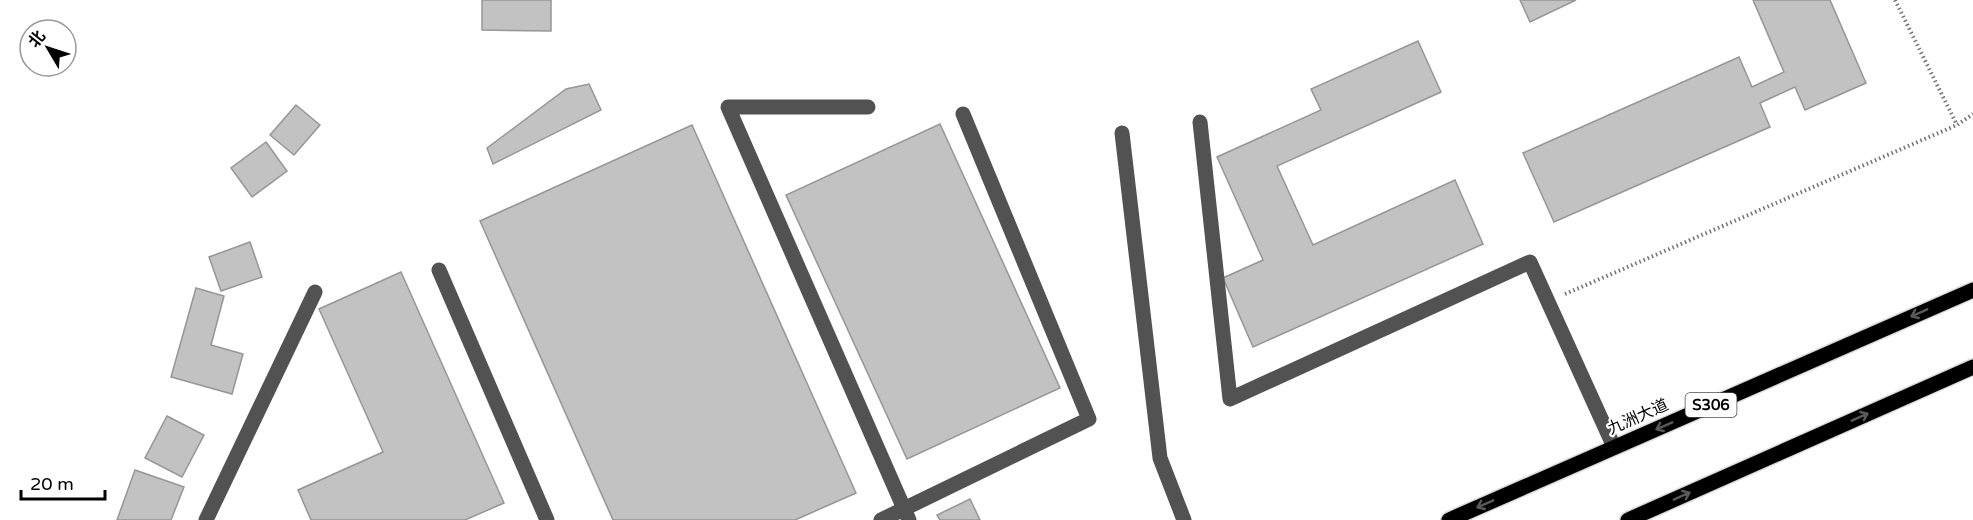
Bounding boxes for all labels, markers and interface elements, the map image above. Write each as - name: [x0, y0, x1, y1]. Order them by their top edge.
- north arrow: [18, 18, 78, 78]
- text: 北: [24, 27, 50, 52]
- one-way arrow: [1911, 308, 1929, 320]
- road number: S306: [1686, 393, 1736, 417]
- street label: 九洲大道: [1605, 395, 1671, 439]
- one-way arrow: [1851, 411, 1869, 423]
- one-way arrow: [1655, 421, 1673, 432]
- scale bar: [21, 463, 105, 501]
- text: 20 m: [30, 473, 74, 495]
- one-way arrow: [1672, 490, 1690, 502]
- one-way arrow: [1477, 499, 1495, 510]

